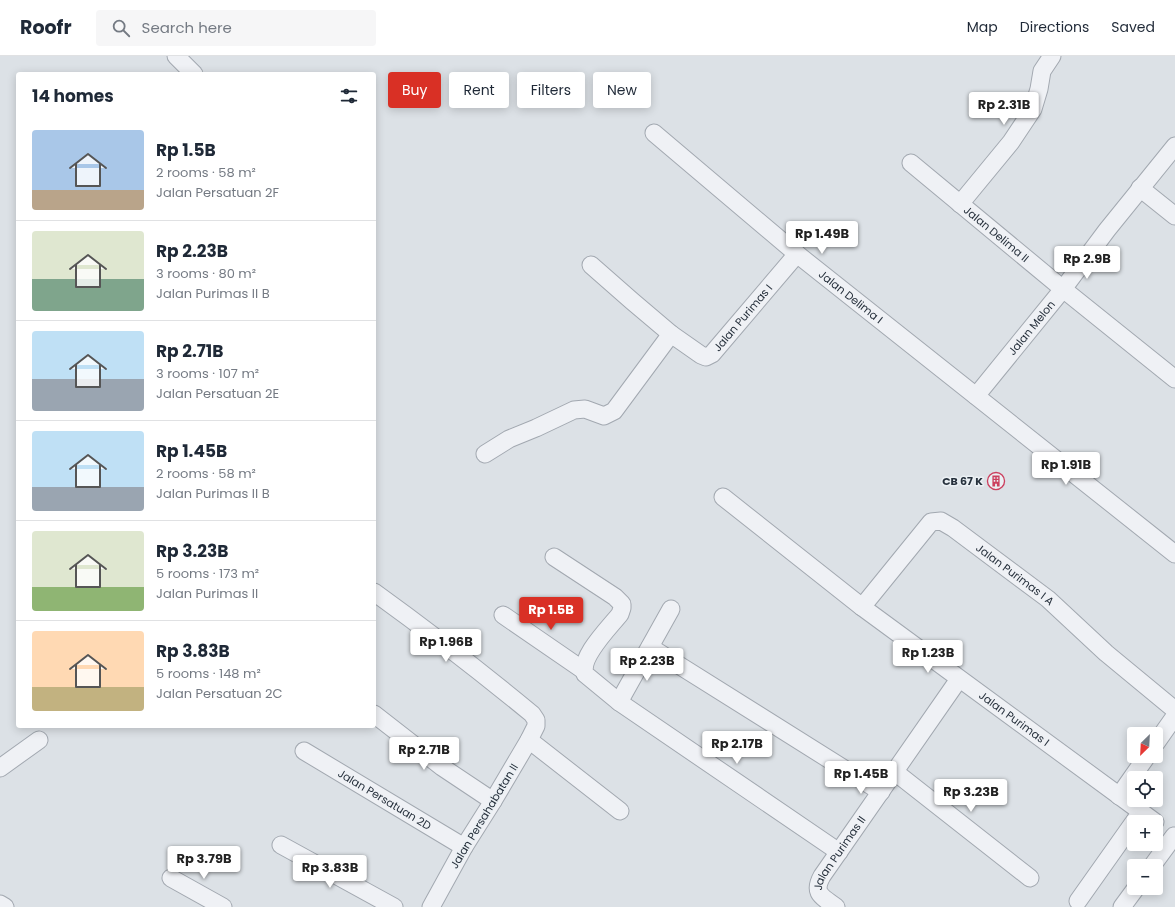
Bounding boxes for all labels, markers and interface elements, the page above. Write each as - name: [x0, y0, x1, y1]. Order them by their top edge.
- search box: [96, 10, 376, 46]
- text: Roofr: [20, 14, 72, 41]
- icon: search: [110, 17, 132, 39]
- text: Search here: [142, 17, 232, 38]
- text: Map: [967, 17, 998, 37]
- text: Directions: [1020, 17, 1089, 37]
- text: Saved: [1111, 17, 1155, 37]
- chip: Buy: [388, 72, 441, 108]
- chip: Rent: [449, 72, 509, 108]
- chip: Filters: [517, 72, 585, 108]
- chip: New: [593, 72, 651, 108]
- text: 14 homes: [32, 84, 114, 108]
- icon: filters: [338, 85, 360, 107]
- pin: Rp 2.31B: [963, 92, 1045, 126]
- text: Rp 2.31B: [978, 95, 1030, 114]
- text: Rp 1.5B: [156, 138, 216, 162]
- icon: home: [64, 146, 112, 194]
- text: 2 rooms · 58 m²: [156, 163, 256, 182]
- text: Jalan Persatuan 2F: [156, 183, 279, 202]
- street label: Jalan Delima II: [960, 202, 1033, 266]
- pin: Rp 1.49B: [781, 221, 863, 255]
- text: Rp 1.49B: [795, 224, 849, 243]
- text: Rp 2.23B: [156, 239, 228, 263]
- pin: Rp 2.9B: [1050, 246, 1124, 280]
- icon: home: [64, 247, 112, 295]
- text: Rp 2.9B: [1063, 249, 1111, 268]
- text: 3 rooms · 80 m²: [156, 264, 256, 283]
- street label: Jalan Delima I: [815, 266, 886, 327]
- street label: Jalan Purimas I: [710, 281, 776, 355]
- text: Jalan Purimas II B: [156, 284, 270, 303]
- street label: Jalan Melon: [1004, 297, 1059, 359]
- text: Rp 2.71B: [156, 339, 223, 363]
- icon: home: [64, 347, 112, 395]
- text: 3 rooms · 107 m²: [156, 364, 259, 383]
- text: Jalan Persatuan 2E: [156, 384, 279, 403]
- text: Rp 1.45B: [156, 439, 227, 463]
- icon: home: [64, 447, 112, 495]
- pin: Rp 1.91B: [1025, 452, 1107, 486]
- text: Rp 1.91B: [1041, 455, 1091, 474]
- text: 2 rooms · 58 m²: [156, 464, 256, 483]
- building icon: CB 67 K: [986, 471, 1006, 491]
- place label: CB 67 K: [942, 473, 983, 489]
- text: Jalan Purimas II B: [156, 484, 270, 503]
- text: Rp 3.23B: [156, 539, 229, 563]
- street label: Jalan Purimas I A: [973, 540, 1058, 609]
- icon: home: [64, 547, 112, 595]
- text: 5 rooms · 173 m²: [156, 564, 259, 583]
- text: Jalan Purimas II: [156, 584, 258, 603]
- pin: Rp 1.5B: [514, 597, 588, 631]
- text: Rp 1.5B: [528, 600, 574, 619]
- pin: Rp 1.96B: [405, 629, 487, 663]
- text: Rp 1.96B: [419, 632, 473, 651]
- text: Rp 3.83B: [156, 639, 230, 663]
- pin: Rp 1.23B: [887, 640, 969, 674]
- text: Rp 1.23B: [902, 643, 954, 662]
- icon: home: [64, 647, 112, 695]
- pin: Rp 2.23B: [606, 648, 688, 682]
- text: Rp 2.23B: [619, 651, 675, 670]
- text: 5 rooms · 148 m²: [156, 664, 261, 683]
- text: Jalan Persatuan 2C: [156, 684, 283, 703]
- street label: Jalan Purimas I: [976, 687, 1053, 750]
- north arrow: [1127, 727, 1163, 763]
- map controls: [1127, 727, 1163, 895]
- pin: Rp 2.17B: [696, 731, 778, 765]
- text: Rp 2.17B: [711, 734, 763, 753]
- pin: Rp 2.71B: [383, 737, 465, 771]
- text: Rp 2.71B: [398, 740, 450, 759]
- street label: Jalan Persahabatan II: [446, 760, 522, 872]
- pin: Rp 1.45B: [820, 761, 902, 795]
- text: Rp 1.45B: [834, 764, 888, 783]
- street label: Jalan Persatuan 2D: [335, 765, 435, 834]
- button: locate: [1127, 771, 1163, 807]
- pin: Rp 3.23B: [930, 779, 1012, 813]
- text: Rp 3.23B: [943, 782, 999, 801]
- street label: Jalan Purimas II: [810, 813, 869, 891]
- button: +: [1127, 815, 1163, 851]
- pin: Rp 3.79B: [163, 846, 245, 880]
- text: Rp 3.79B: [176, 849, 232, 868]
- pin: Rp 3.83B: [289, 855, 371, 889]
- text: Rp 3.83B: [302, 858, 358, 877]
- button: −: [1127, 859, 1163, 895]

